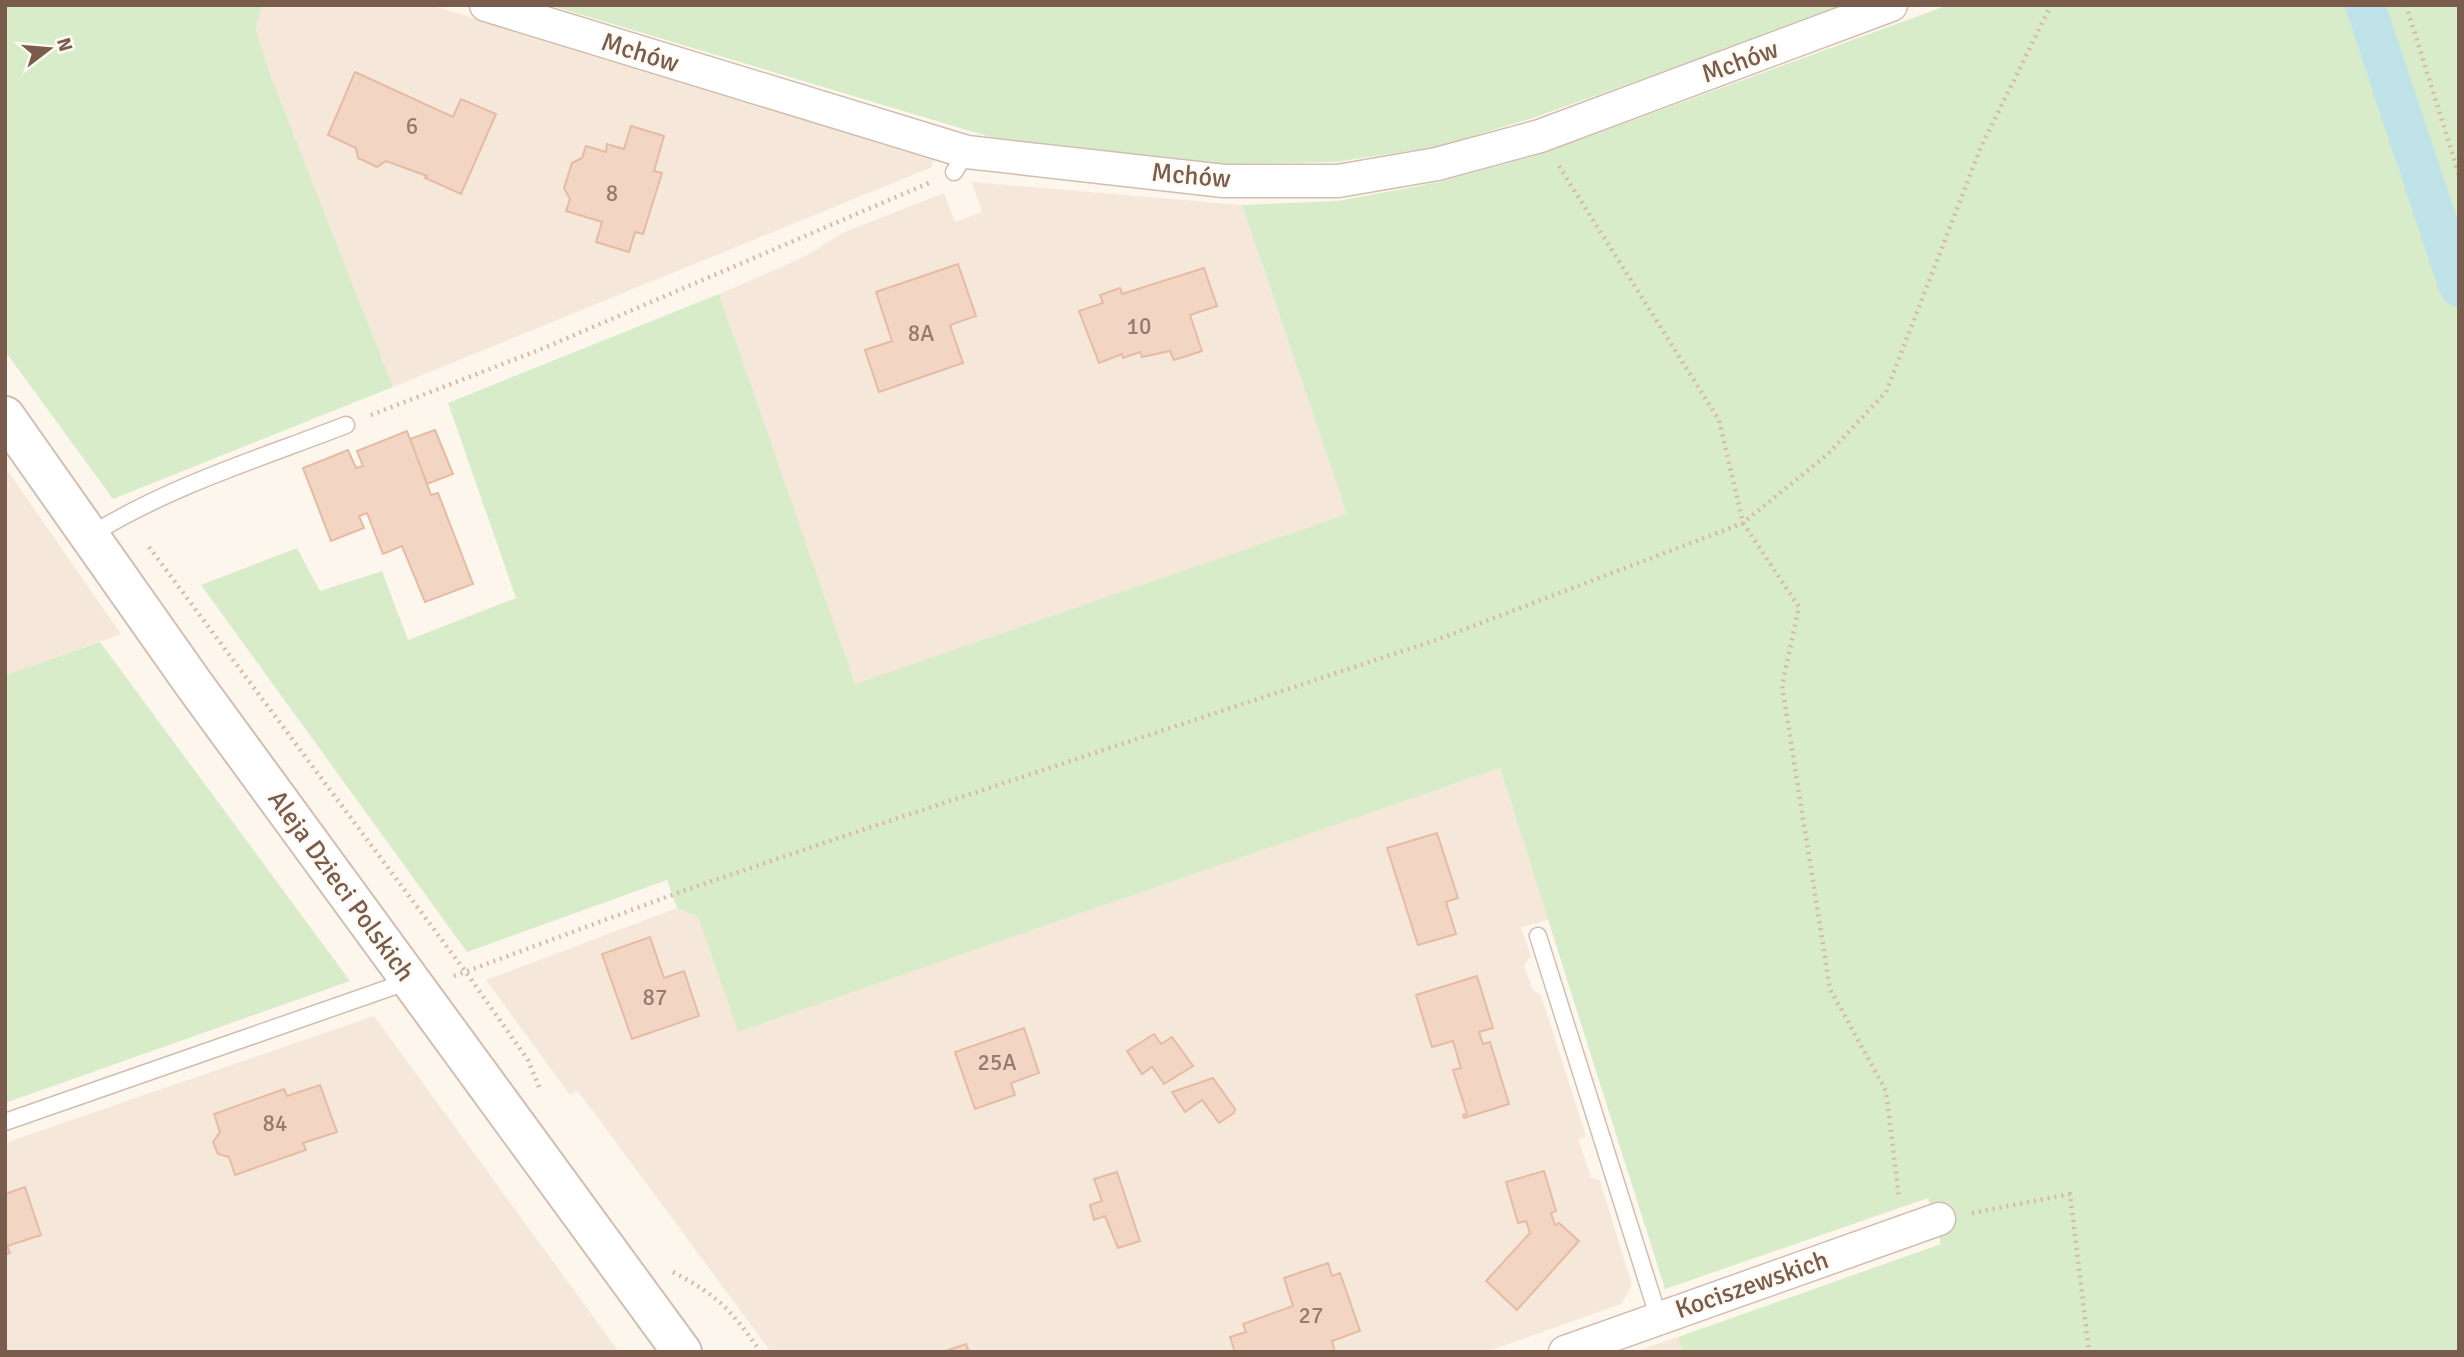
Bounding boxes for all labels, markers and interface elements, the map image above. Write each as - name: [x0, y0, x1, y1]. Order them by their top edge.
- north arrow: [14, 14, 84, 84]
- street label: Mchów: [597, 26, 683, 80]
- street label: Mchów: [1697, 33, 1783, 91]
- text: N: [51, 35, 78, 54]
- house number: 6: [406, 112, 418, 141]
- street label: Mchów: [1150, 157, 1232, 195]
- house number: 8: [606, 179, 618, 208]
- house number: 10: [1127, 312, 1151, 341]
- house number: 8A: [908, 319, 934, 348]
- street label: Aleja Dzieci Polskich: [261, 784, 421, 988]
- house number: 87: [643, 983, 667, 1012]
- house number: 25A: [978, 1048, 1016, 1077]
- house number: 84: [263, 1109, 287, 1138]
- street label: Kociszewskich: [1671, 1244, 1833, 1326]
- house number: 27: [1299, 1301, 1323, 1330]

